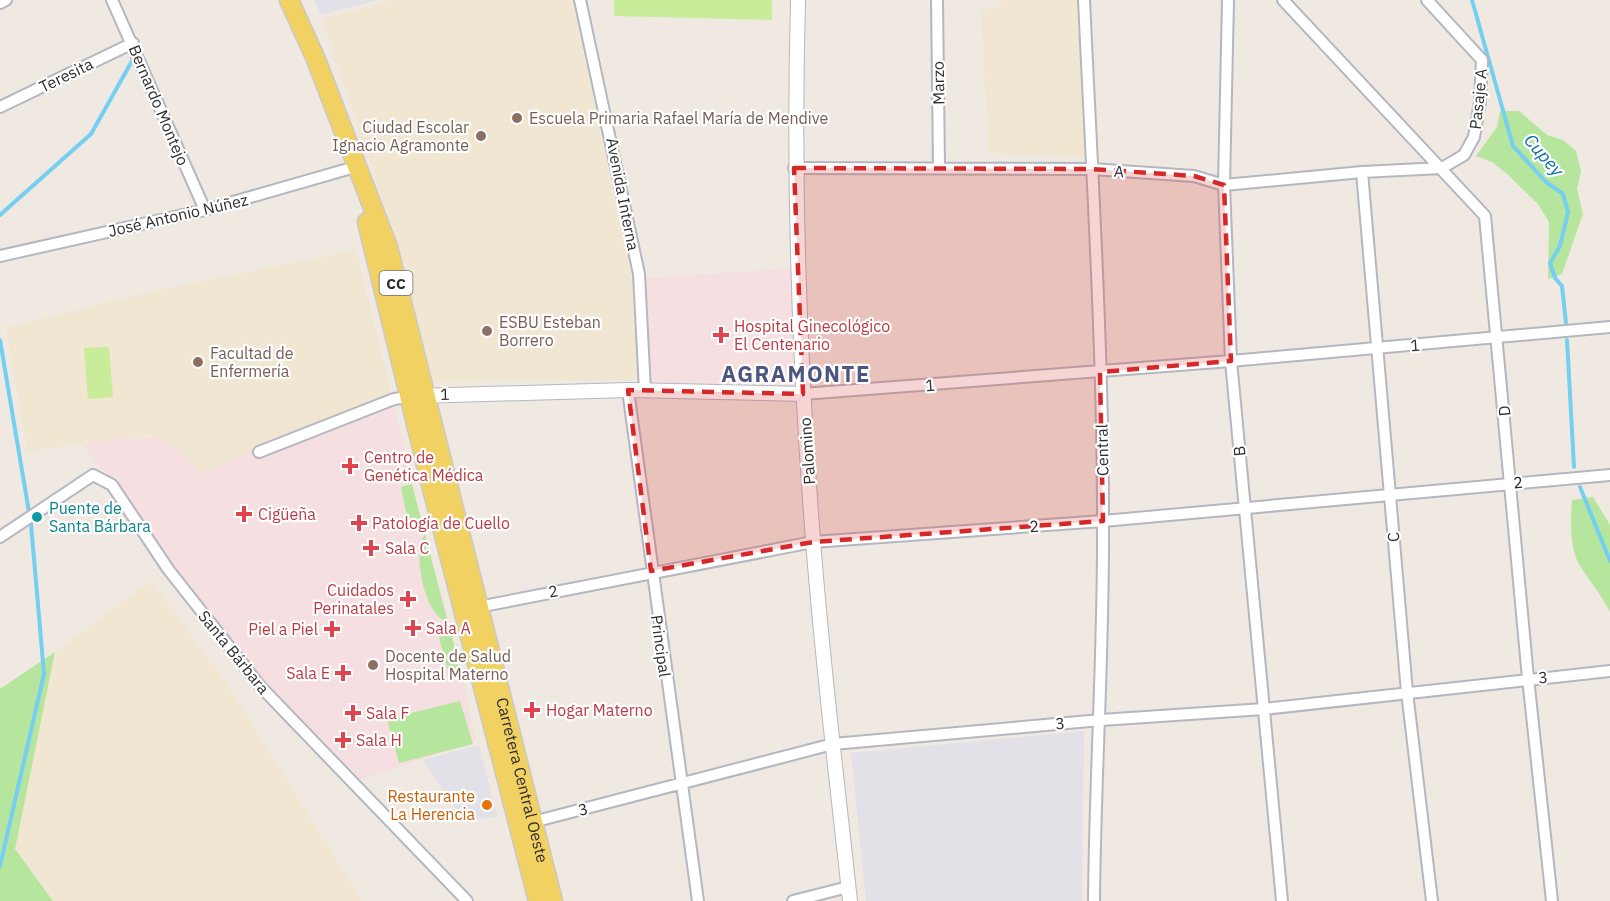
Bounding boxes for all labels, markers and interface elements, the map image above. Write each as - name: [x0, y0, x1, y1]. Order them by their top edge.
- street label: Bernardo Montejo: [125, 42, 193, 168]
- street label: Teresita: [36, 53, 97, 97]
- street label: Marzo: [928, 61, 948, 105]
- street label: Pasaje A: [1465, 68, 1491, 130]
- place label: Escuela Primaria Rafael María de Mendive: [529, 108, 829, 128]
- marker: Escuela Primaria Rafael María de Mendive: [510, 111, 524, 125]
- place label: Ciudad Escolar Ignacio Agramonte: [332, 117, 469, 155]
- marker: Ciudad Escolar Ignacio Agramonte: [474, 129, 488, 143]
- water label: Cupey: [1519, 129, 1570, 182]
- street label: Avenida Interna: [602, 136, 644, 253]
- street label: A: [1113, 161, 1125, 181]
- street label: José Antonio Núñez: [106, 189, 250, 241]
- road number: CC: [380, 271, 412, 295]
- place label: ESBU Esteban Borrero: [499, 312, 601, 350]
- place label: Hospital Ginecológico El Centenario: [734, 316, 890, 354]
- marker: ESBU Esteban Borrero: [480, 324, 494, 338]
- marker: Hospital Ginecológico El Centenario: [712, 326, 730, 344]
- street label: 1: [1410, 335, 1420, 355]
- place label: Facultad de Enfermería: [210, 343, 294, 381]
- marker: Facultad de Enfermería: [191, 355, 205, 369]
- district label: AGRAMONTE: [721, 359, 871, 388]
- street label: 1: [925, 375, 935, 395]
- street label: 1: [440, 384, 450, 404]
- street label: D: [1494, 405, 1514, 417]
- street label: Palomino: [795, 417, 819, 485]
- street label: Central: [1092, 424, 1112, 476]
- street label: B: [1229, 445, 1249, 457]
- place label: Centro de Genética Médica: [364, 447, 484, 485]
- marker: Centro de Genética Médica: [341, 457, 359, 475]
- street label: 2: [1512, 472, 1524, 492]
- place label: Puente de Santa Bárbara: [49, 498, 151, 536]
- place label: Cigüeña: [258, 504, 316, 524]
- marker: Cigüeña: [235, 505, 253, 523]
- marker: Puente de Santa Bárbara: [30, 510, 44, 524]
- place label: Patología de Cuello: [372, 513, 510, 533]
- marker: Patología de Cuello: [350, 514, 368, 532]
- street label: 2: [1029, 516, 1039, 536]
- street label: C: [1383, 531, 1403, 543]
- place label: Sala C: [385, 538, 430, 558]
- marker: Sala C: [362, 539, 380, 557]
- place label: Cuidados Perinatales: [313, 580, 394, 618]
- street label: 2: [546, 580, 560, 602]
- marker: Cuidados Perinatales: [399, 590, 417, 608]
- street label: Santa Bárbara: [194, 606, 274, 698]
- street label: Principal: [647, 614, 675, 678]
- place label: Sala A: [426, 618, 471, 638]
- place label: Piel a Piel: [248, 619, 318, 639]
- marker: Sala A: [404, 619, 422, 637]
- marker: Piel a Piel: [323, 620, 341, 638]
- place label: Docente de Salud Hospital Materno: [385, 646, 511, 684]
- marker: Docente de Salud Hospital Materno: [366, 658, 380, 672]
- place label: Sala E: [286, 663, 330, 683]
- marker: Sala E: [334, 664, 352, 682]
- street label: 3: [1537, 667, 1549, 687]
- street label: Carretera Central Oeste: [492, 695, 553, 865]
- place label: Hogar Materno: [546, 700, 653, 720]
- marker: Hogar Materno: [523, 701, 541, 719]
- place label: Sala F: [366, 703, 410, 723]
- marker: Sala F: [344, 704, 362, 722]
- street label: 3: [1054, 713, 1066, 733]
- place label: Sala H: [356, 730, 402, 750]
- marker: Sala H: [334, 731, 352, 749]
- place label: Restaurante La Herencia: [388, 786, 475, 824]
- marker: Restaurante La Herencia: [480, 798, 494, 812]
- street label: 3: [576, 798, 590, 820]

